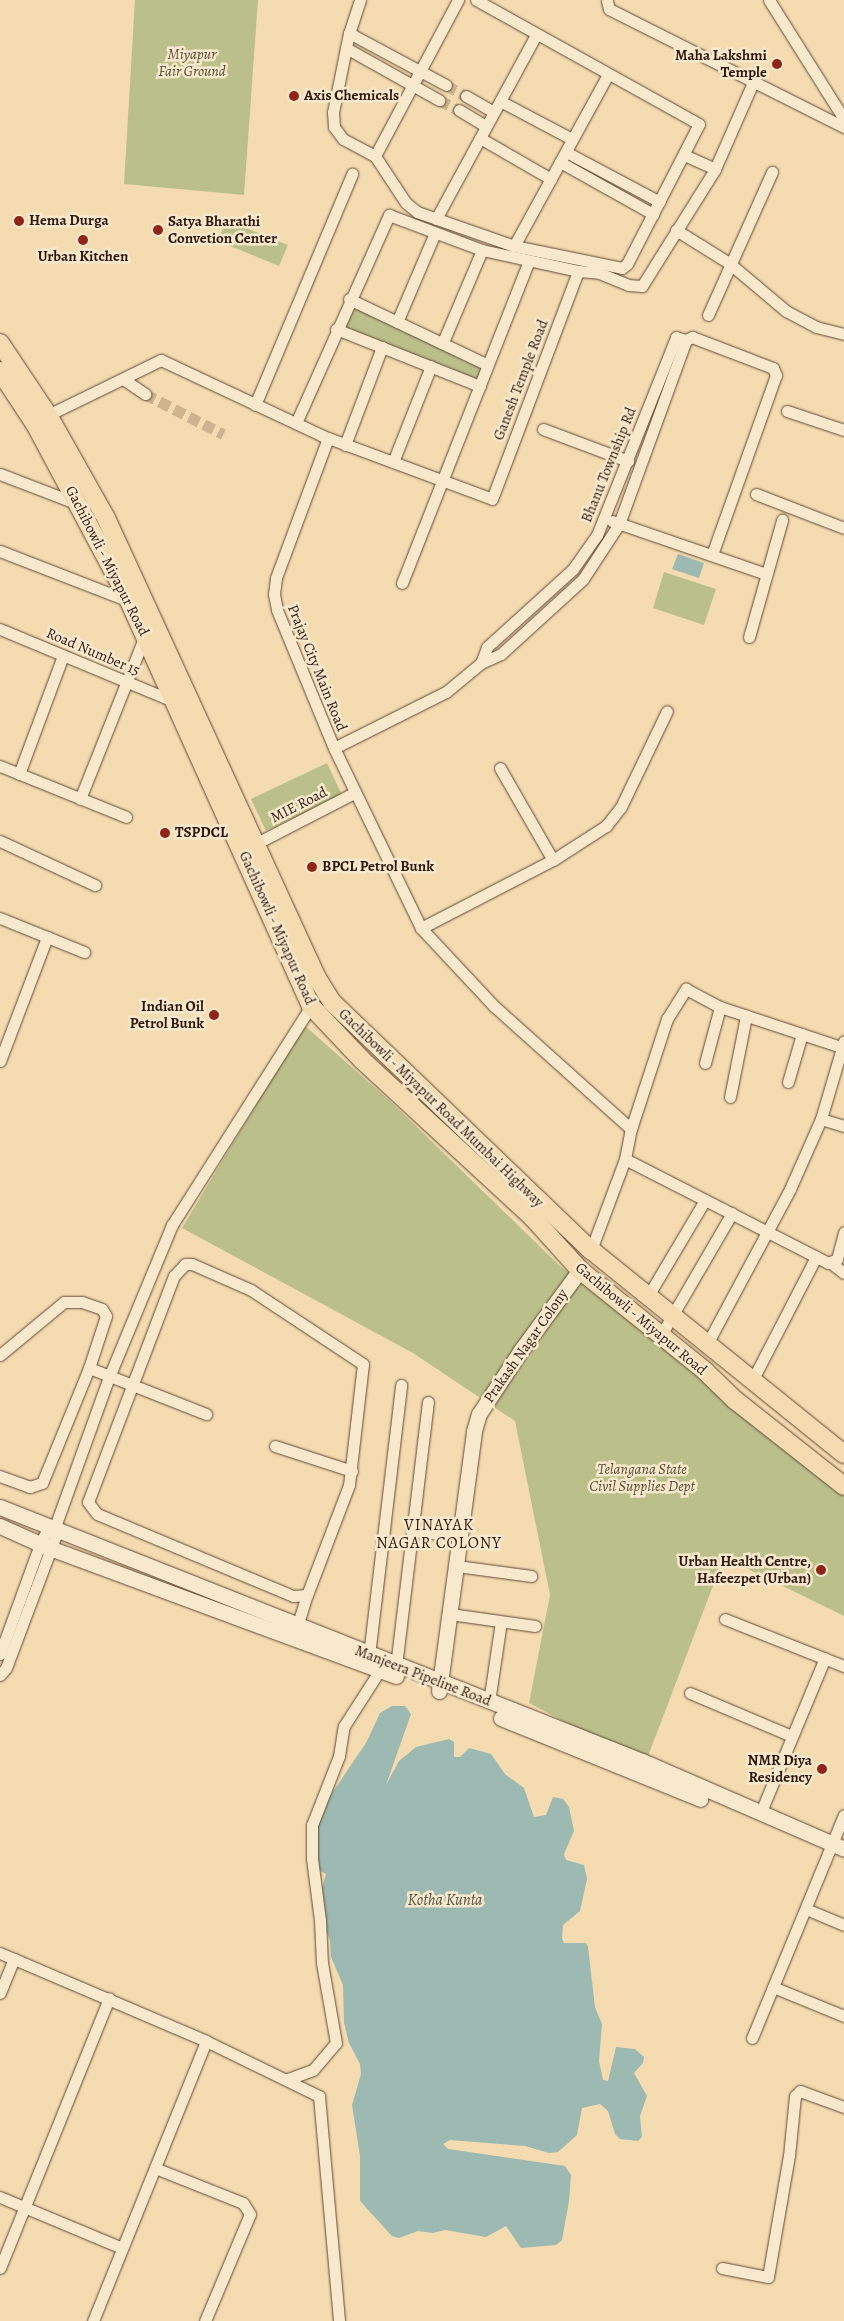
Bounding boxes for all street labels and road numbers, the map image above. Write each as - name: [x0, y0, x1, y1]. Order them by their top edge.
- street label: Ganesh Temple Road: [490, 317, 552, 443]
- street label: Bhanu Township Rd: [578, 405, 640, 525]
- street label: Gachibowli - Miyapur Road: [61, 483, 153, 639]
- street label: Prajay City Main Road: [283, 602, 351, 734]
- street label: Road Number 15: [43, 624, 143, 680]
- street label: MIE Road: [268, 783, 330, 827]
- street label: Gachibowli - Miyapur Road: [235, 848, 319, 1008]
- street label: Gachibowli - Miyapur Road Mumbai Highway: [334, 1005, 548, 1211]
- street label: Gachibowli - Miyapur Road: [571, 1259, 711, 1379]
- street label: Prakash Nagar Colony: [480, 1286, 572, 1406]
- street label: Manjeera Pipeline Road: [352, 1642, 494, 1710]

